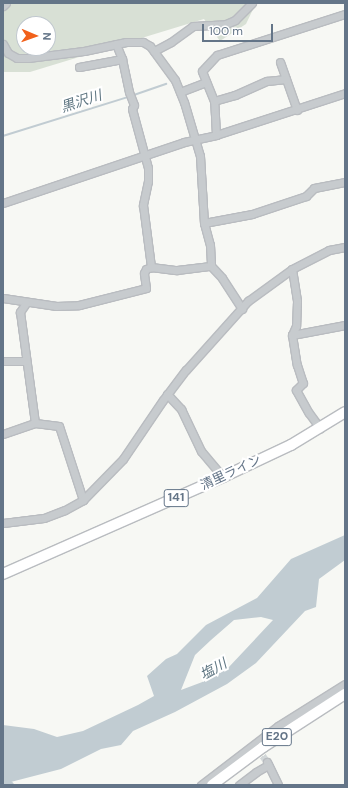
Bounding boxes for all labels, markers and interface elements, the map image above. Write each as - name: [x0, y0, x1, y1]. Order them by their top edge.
- north arrow: [16, 16, 56, 56]
- scale bar: [204, 16, 275, 42]
- text: 100 m: [209, 23, 243, 39]
- text: N: [40, 32, 54, 41]
- water label: 黒沢川: [58, 87, 104, 115]
- street label: 清里ライン: [198, 452, 264, 494]
- road number: 141: [163, 488, 189, 508]
- water label: 塩川: [197, 655, 229, 683]
- road number: E20: [261, 727, 293, 747]

